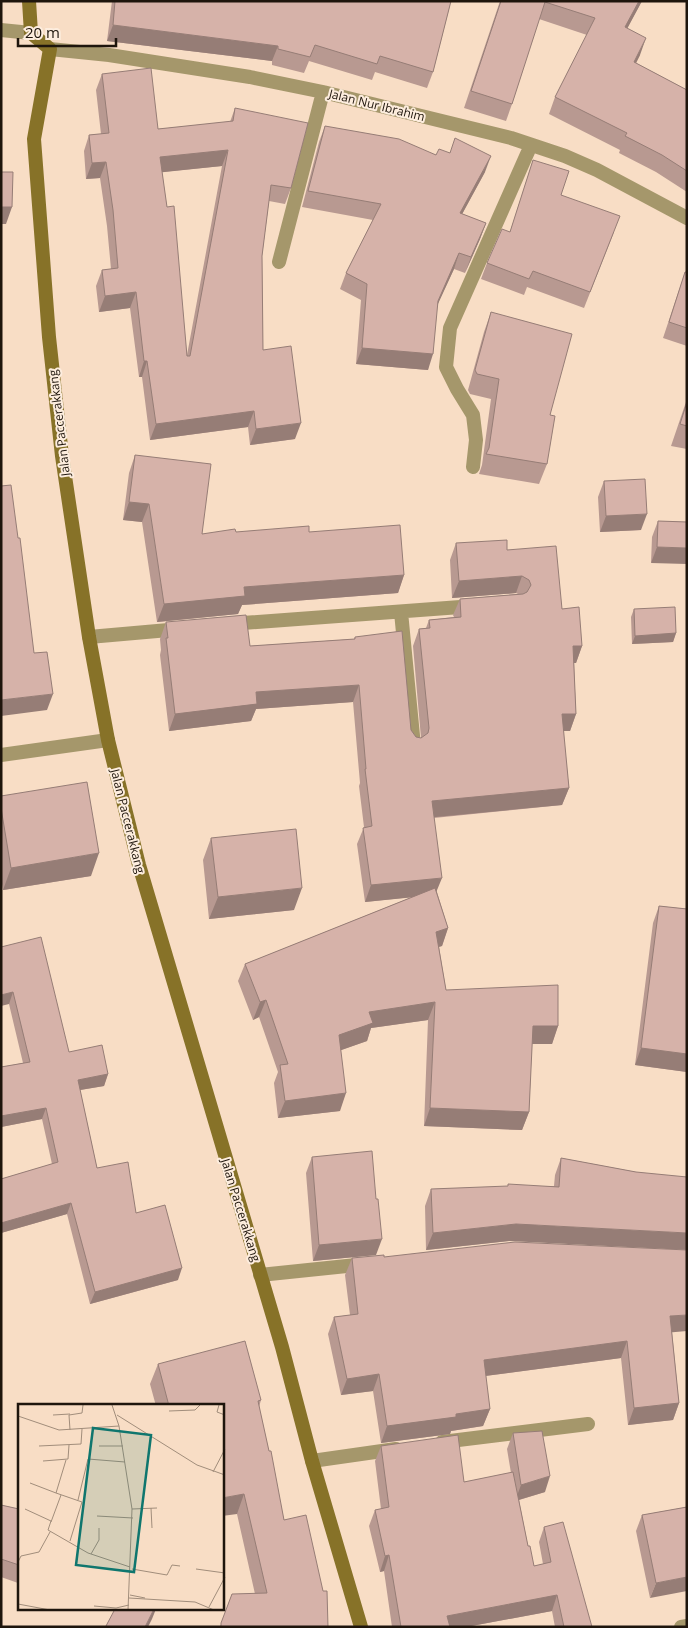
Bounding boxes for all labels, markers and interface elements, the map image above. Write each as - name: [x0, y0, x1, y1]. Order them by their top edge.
- scale bar: [18, 15, 115, 47]
- text: 20 m: [25, 22, 60, 42]
- street label: Jalan Nur Ibrahim: [326, 85, 427, 125]
- street label: Jalan Paccerakkang: [44, 368, 74, 478]
- street label: Jalan Paccerakkang: [107, 766, 149, 875]
- street label: Jalan Paccerakkang: [217, 1155, 265, 1264]
- inset map: [18, 1404, 224, 1610]

